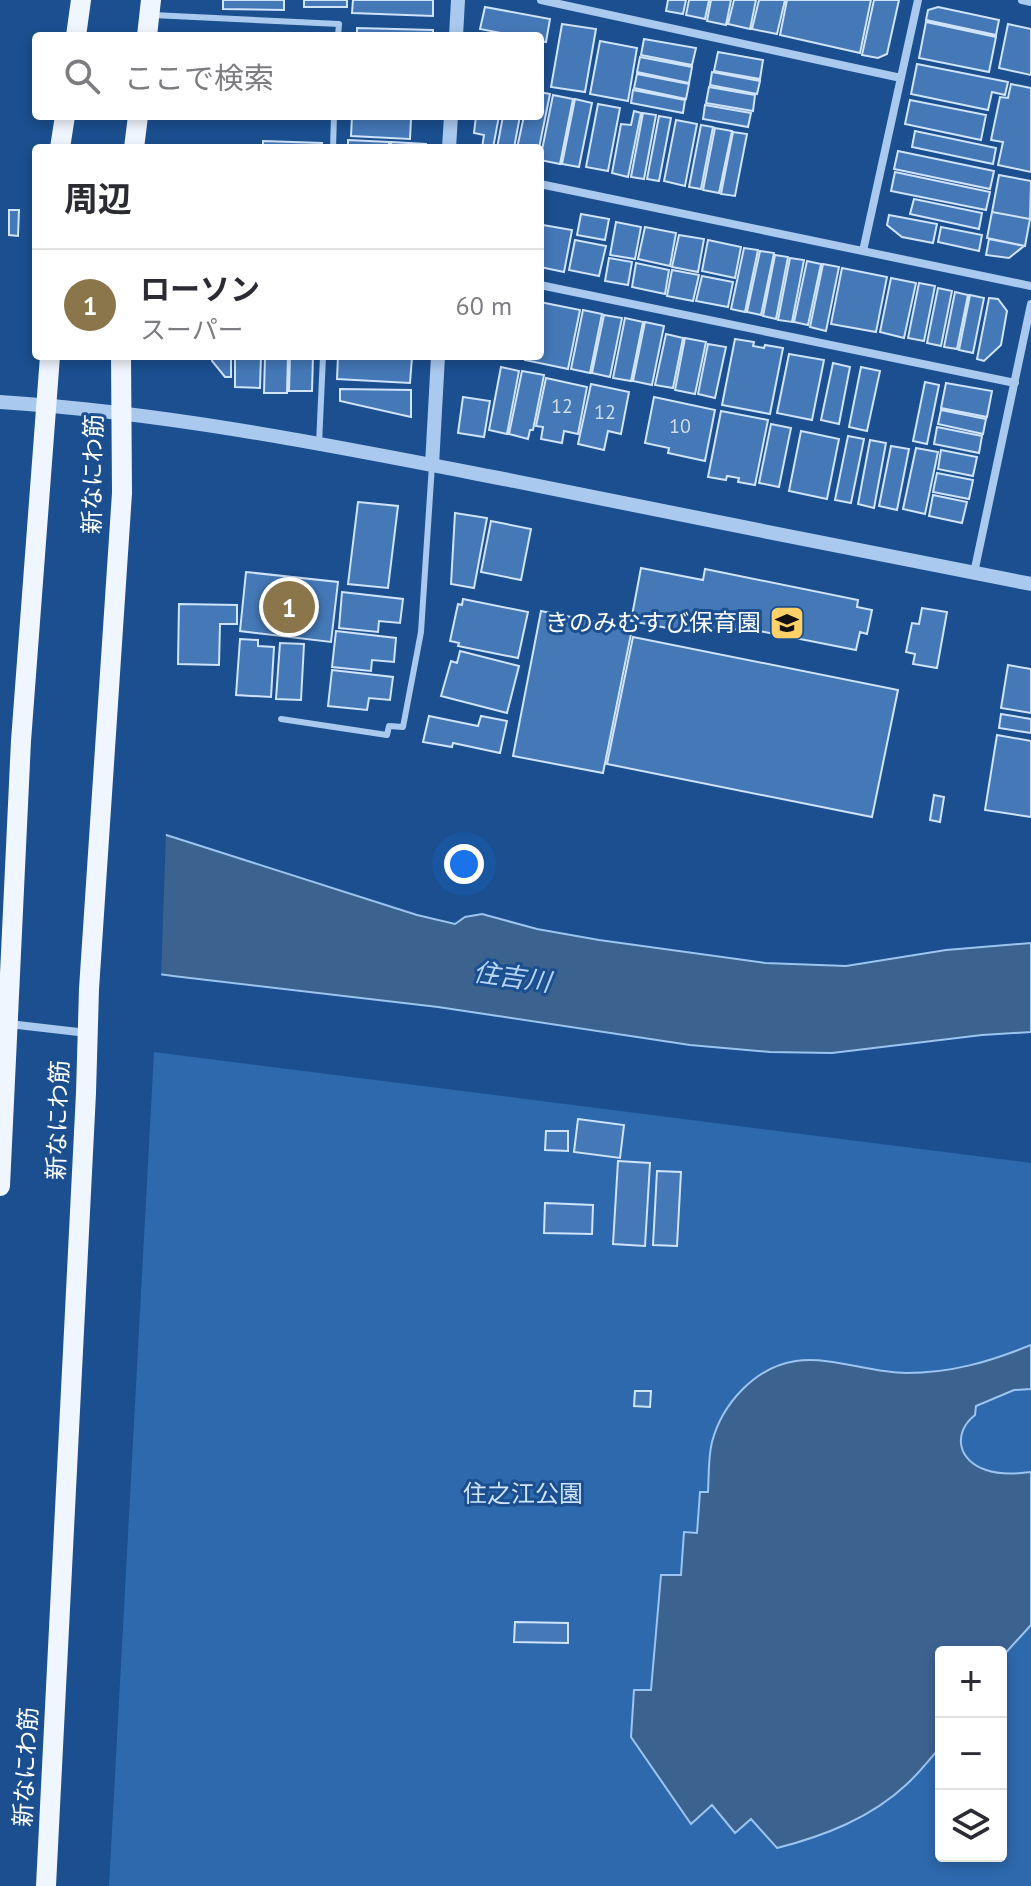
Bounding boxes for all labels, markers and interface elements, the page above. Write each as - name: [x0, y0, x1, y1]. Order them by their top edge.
- search box: [32, 32, 544, 120]
- icon: search: [60, 54, 104, 98]
- text: ここで検索: [124, 58, 274, 97]
- text: 周辺: [64, 176, 132, 220]
- text: ローソン: [140, 269, 260, 308]
- text: 1: [83, 289, 97, 322]
- text: 60 m: [456, 289, 512, 322]
- text: スーパー: [140, 313, 244, 346]
- house number: 12: [551, 393, 573, 419]
- house number: 12: [594, 399, 616, 425]
- house number: 10: [669, 413, 691, 439]
- street label: 新なにわ筋: [76, 414, 109, 534]
- pin: 1: [263, 577, 315, 637]
- school or university icon: きのみむすび保育園: [768, 604, 806, 642]
- place label: きのみむすび保育園: [545, 607, 761, 638]
- your location: [444, 844, 484, 884]
- water label: 住吉川: [471, 955, 556, 999]
- street label: 新なにわ筋: [40, 1059, 75, 1180]
- park label: 住之江公園: [463, 1478, 583, 1509]
- map controls: [935, 1646, 1007, 1862]
- button: +: [935, 1646, 1007, 1718]
- street label: 新なにわ筋: [7, 1706, 44, 1828]
- button: −: [935, 1718, 1007, 1790]
- button: layers: [935, 1790, 1007, 1862]

